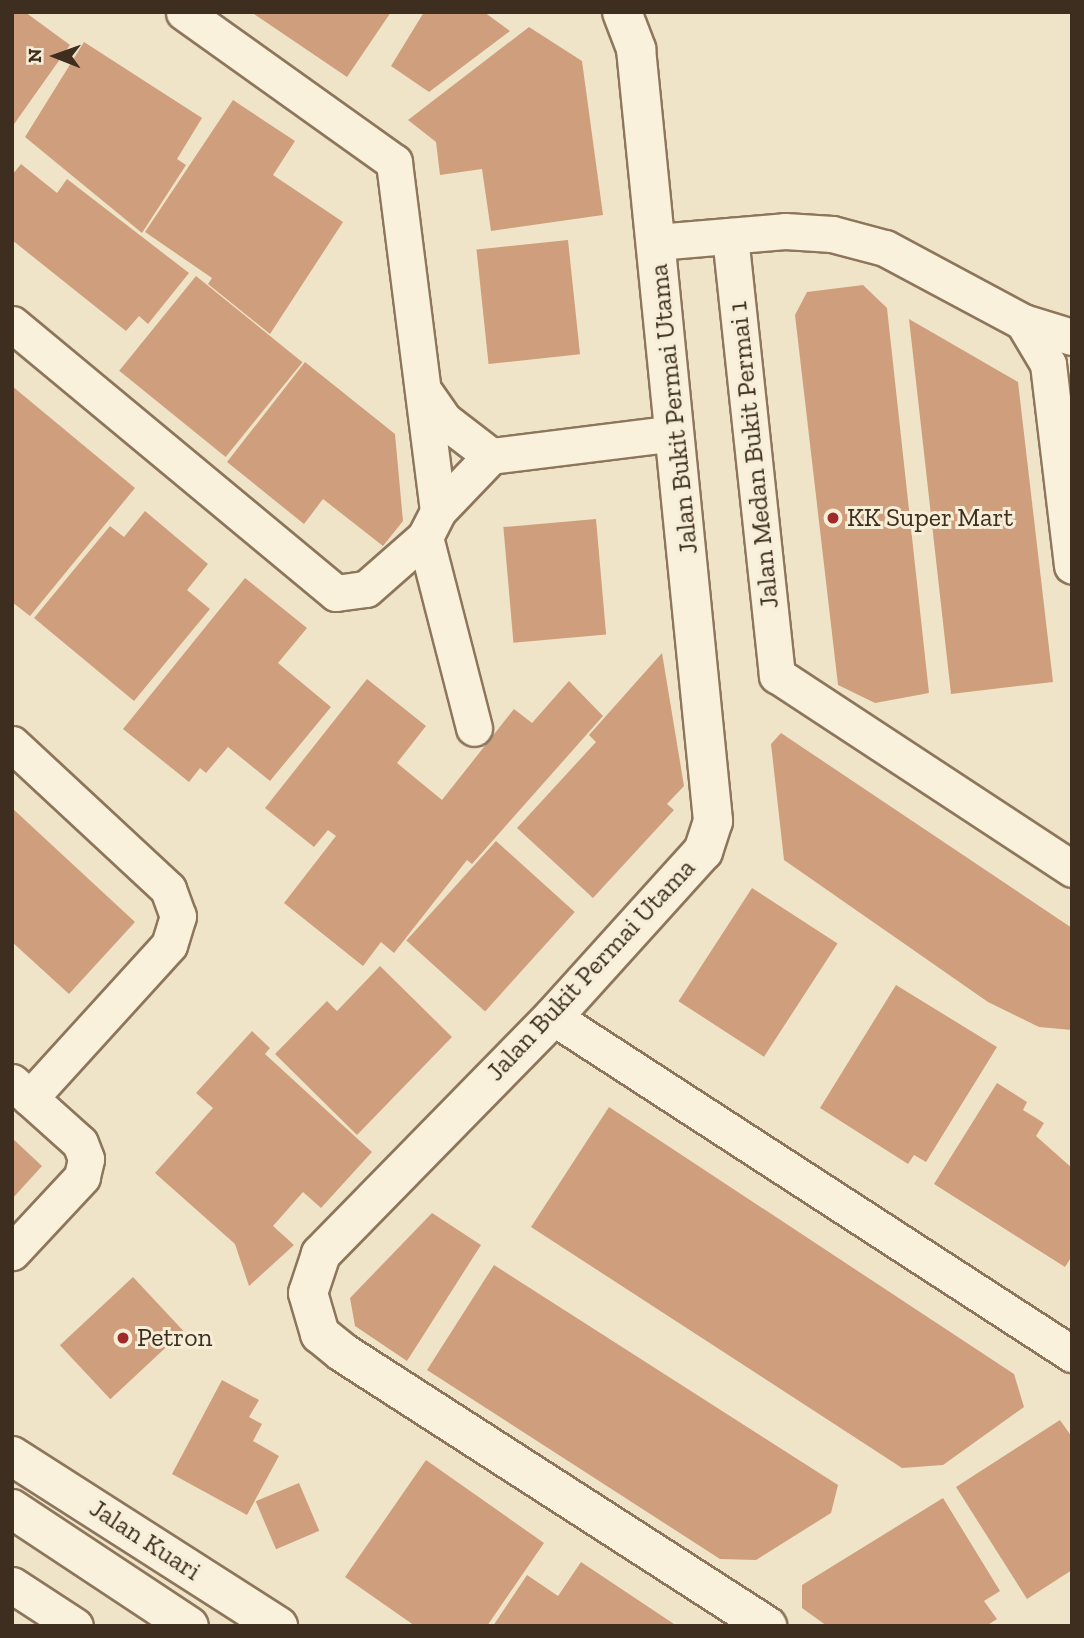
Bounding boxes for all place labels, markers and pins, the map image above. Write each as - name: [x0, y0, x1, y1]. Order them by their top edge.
- place label: KK Super Mart: [847, 502, 1014, 534]
- marker: KK Super Mart: [825, 510, 841, 526]
- place label: Petron: [137, 1322, 212, 1354]
- marker: Petron: [115, 1330, 131, 1346]

